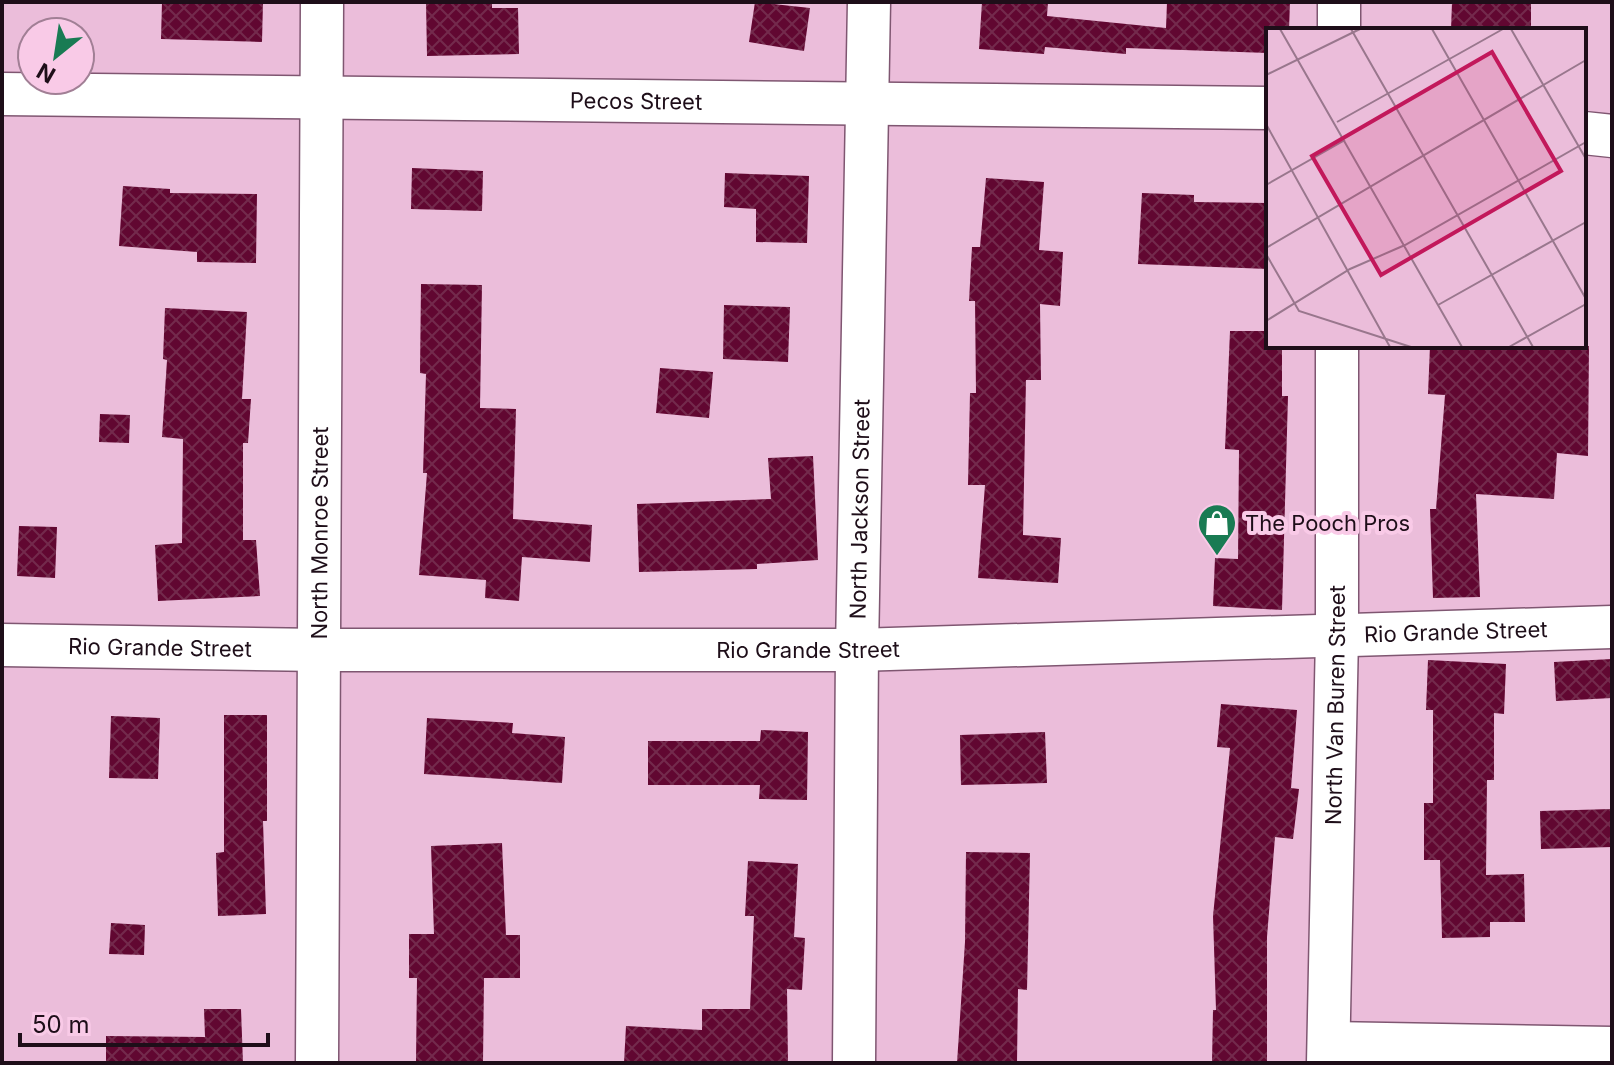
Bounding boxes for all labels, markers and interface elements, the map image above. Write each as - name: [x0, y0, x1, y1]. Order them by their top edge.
- north arrow: [16, 16, 96, 96]
- inset map: [1266, 28, 1586, 348]
- text: N: [32, 58, 60, 89]
- street label: Pecos Street: [570, 87, 702, 115]
- street label: North Jackson Street: [845, 399, 875, 620]
- street label: North Monroe Street: [306, 426, 333, 640]
- shop icon: The Pooch Pros: [1196, 502, 1238, 557]
- place label: The Pooch Pros: [1245, 510, 1410, 536]
- street label: North Van Buren Street: [1320, 585, 1350, 825]
- street label: Rio Grande Street: [1364, 616, 1548, 648]
- street label: Rio Grande Street: [68, 633, 252, 662]
- street label: Rio Grande Street: [716, 636, 900, 663]
- scale bar: [20, 997, 268, 1047]
- text: 50 m: [32, 1010, 90, 1039]

